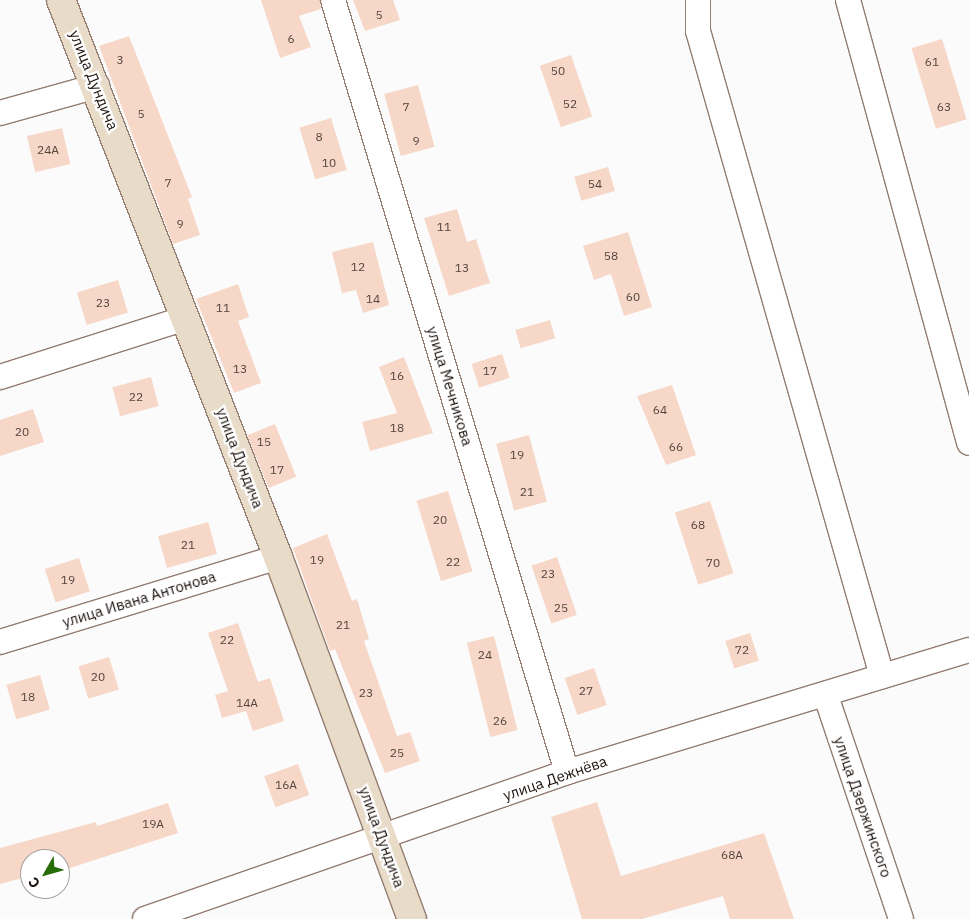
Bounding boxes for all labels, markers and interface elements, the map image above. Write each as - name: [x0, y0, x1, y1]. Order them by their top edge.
- house number: 5: [375, 8, 383, 22]
- street label: улица Дундича: [66, 27, 122, 133]
- house number: 6: [287, 32, 295, 46]
- house number: 3: [116, 53, 124, 67]
- house number: 61: [925, 55, 939, 69]
- house number: 50: [551, 64, 565, 78]
- house number: 52: [563, 97, 577, 111]
- house number: 7: [402, 100, 410, 114]
- house number: 63: [937, 100, 951, 114]
- house number: 5: [137, 107, 145, 121]
- house number: 8: [315, 130, 323, 144]
- house number: 9: [412, 134, 420, 148]
- house number: 24А: [37, 143, 59, 157]
- house number: 10: [322, 156, 336, 170]
- house number: 7: [164, 176, 172, 190]
- house number: 54: [588, 177, 602, 191]
- house number: 9: [176, 217, 184, 231]
- house number: 11: [437, 220, 451, 234]
- house number: 58: [604, 249, 618, 263]
- house number: 12: [351, 260, 365, 274]
- house number: 13: [455, 261, 469, 275]
- house number: 60: [626, 290, 640, 304]
- house number: 14: [366, 292, 380, 306]
- house number: 23: [96, 296, 110, 310]
- house number: 11: [216, 301, 230, 315]
- street label: улица Мечникова: [423, 324, 477, 448]
- house number: 13: [233, 362, 247, 376]
- house number: 17: [483, 364, 497, 378]
- house number: 16: [390, 369, 404, 383]
- house number: 22: [129, 390, 143, 404]
- house number: 64: [653, 403, 667, 417]
- street label: улица Дундича: [213, 405, 267, 511]
- house number: 18: [390, 421, 404, 435]
- house number: 20: [15, 425, 29, 439]
- house number: 15: [257, 435, 271, 449]
- house number: 66: [669, 440, 683, 454]
- house number: 19: [510, 448, 524, 462]
- house number: 17: [270, 463, 284, 477]
- house number: 21: [520, 485, 534, 499]
- house number: 20: [433, 513, 447, 527]
- house number: 68: [691, 518, 705, 532]
- house number: 21: [181, 538, 195, 552]
- house number: 19: [310, 553, 324, 567]
- house number: 22: [446, 555, 460, 569]
- house number: 70: [706, 556, 720, 570]
- street label: улица Ивана Антонова: [60, 567, 218, 631]
- house number: 23: [541, 567, 555, 581]
- house number: 19: [61, 573, 75, 587]
- house number: 25: [554, 601, 568, 615]
- house number: 21: [336, 618, 350, 632]
- house number: 22: [220, 633, 234, 647]
- house number: 72: [735, 643, 749, 657]
- house number: 24: [478, 648, 492, 662]
- house number: 20: [91, 670, 105, 684]
- house number: 27: [579, 684, 593, 698]
- house number: 23: [359, 686, 373, 700]
- house number: 18: [21, 690, 35, 704]
- house number: 14А: [236, 696, 258, 710]
- house number: 26: [493, 714, 507, 728]
- street label: улица Дзержинского: [830, 734, 896, 880]
- house number: 25: [390, 746, 404, 760]
- street label: улица Дежнёва: [501, 752, 609, 804]
- house number: 16А: [275, 778, 297, 792]
- street label: улица Дундича: [355, 784, 409, 890]
- house number: 19А: [142, 817, 164, 831]
- house number: 68А: [721, 848, 743, 862]
- north arrow: [20, 849, 70, 899]
- text: С: [24, 873, 44, 892]

